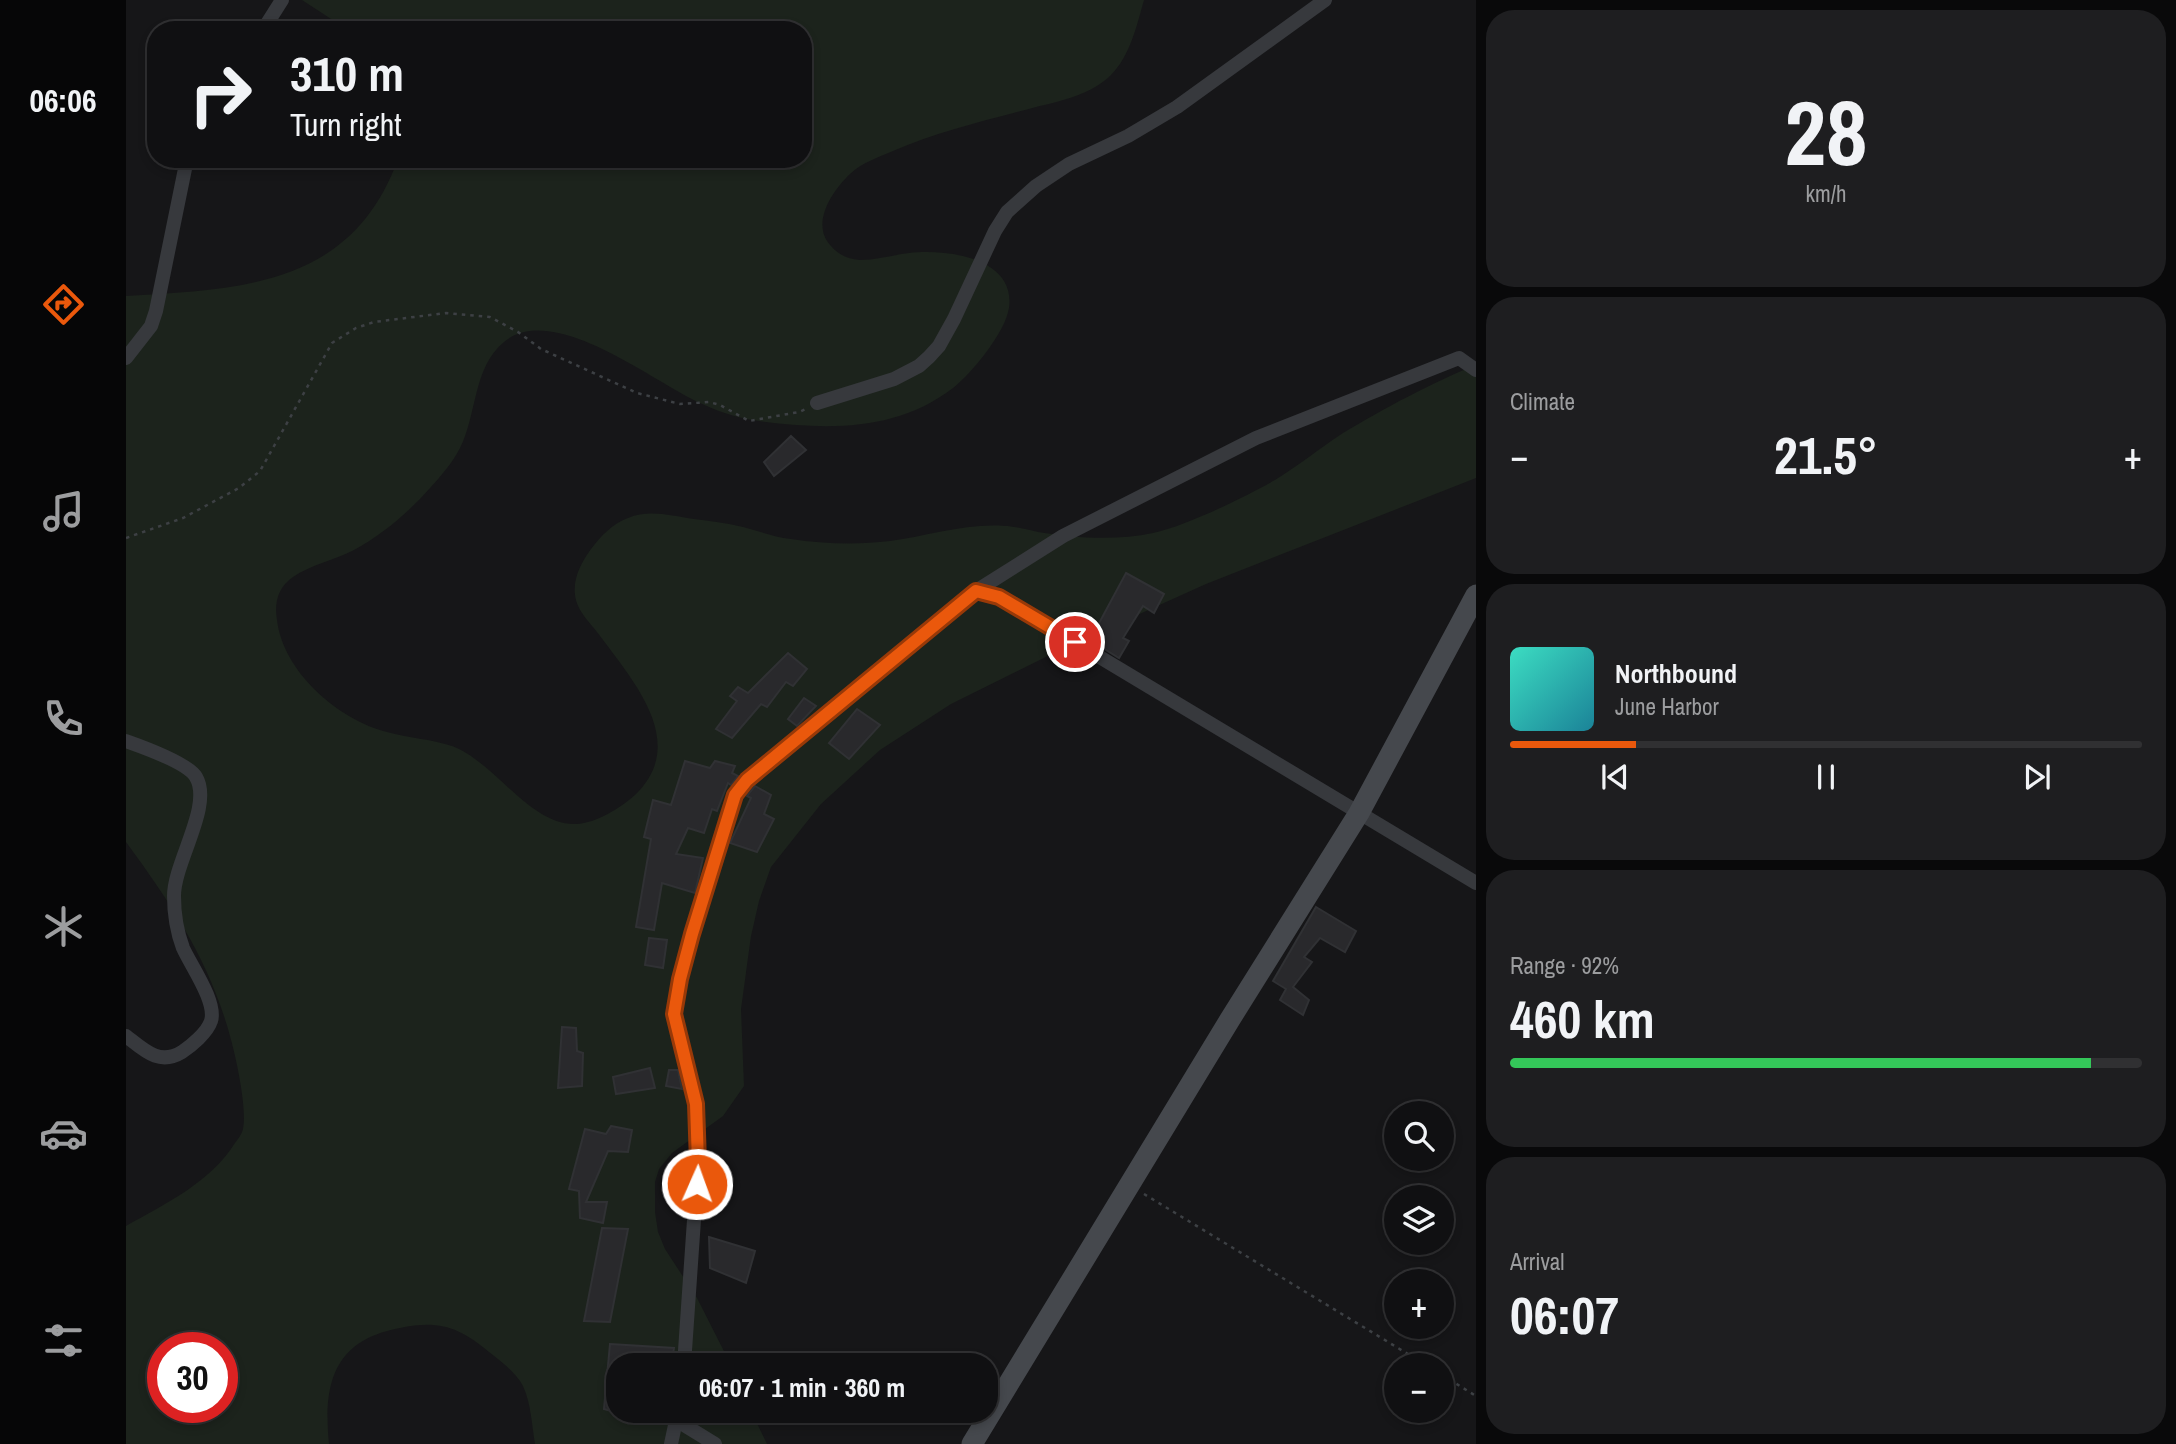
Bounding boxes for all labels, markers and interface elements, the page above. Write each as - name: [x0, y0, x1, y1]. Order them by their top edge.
- text: 310 m: [290, 40, 404, 106]
- icon: right: [175, 49, 266, 140]
- text: 28: [1785, 71, 1868, 193]
- text: 06:06: [29, 79, 97, 122]
- text: Turn right: [290, 103, 402, 146]
- text: km/h: [1806, 178, 1846, 209]
- icon: directions: [39, 280, 88, 329]
- text: Climate: [1510, 386, 1575, 417]
- text: 21.5°: [1774, 420, 1878, 490]
- text: −: [1510, 430, 1528, 481]
- text: +: [2124, 430, 2142, 481]
- icon: music: [39, 487, 88, 536]
- pin: [1045, 612, 1105, 672]
- icon: arrive: [1056, 623, 1094, 661]
- text: Northbound: [1615, 656, 1737, 691]
- text: June Harbor: [1615, 691, 1719, 722]
- icon: phone: [39, 694, 88, 743]
- icon: previous: [1596, 758, 1634, 796]
- icon: pause: [1807, 758, 1845, 796]
- icon: next: [2018, 758, 2056, 796]
- icon: climate: [39, 902, 88, 951]
- text: Range · 92%: [1510, 950, 1619, 981]
- text: 460 km: [1510, 984, 1655, 1054]
- map controls: [1384, 1101, 1454, 1423]
- button: search: [1384, 1101, 1454, 1171]
- icon: car: [39, 1109, 88, 1158]
- position arrow: [660, 1147, 734, 1221]
- button: layers: [1384, 1185, 1454, 1255]
- text: Arrival: [1510, 1246, 1565, 1277]
- button: +: [1384, 1269, 1454, 1339]
- text: 06:07: [1510, 1280, 1619, 1350]
- icon: filters: [39, 1316, 88, 1365]
- speed limit sign: 30: [147, 1332, 238, 1423]
- button: −: [1384, 1353, 1454, 1423]
- text: 06:07 · 1 min · 360 m: [699, 1370, 905, 1405]

